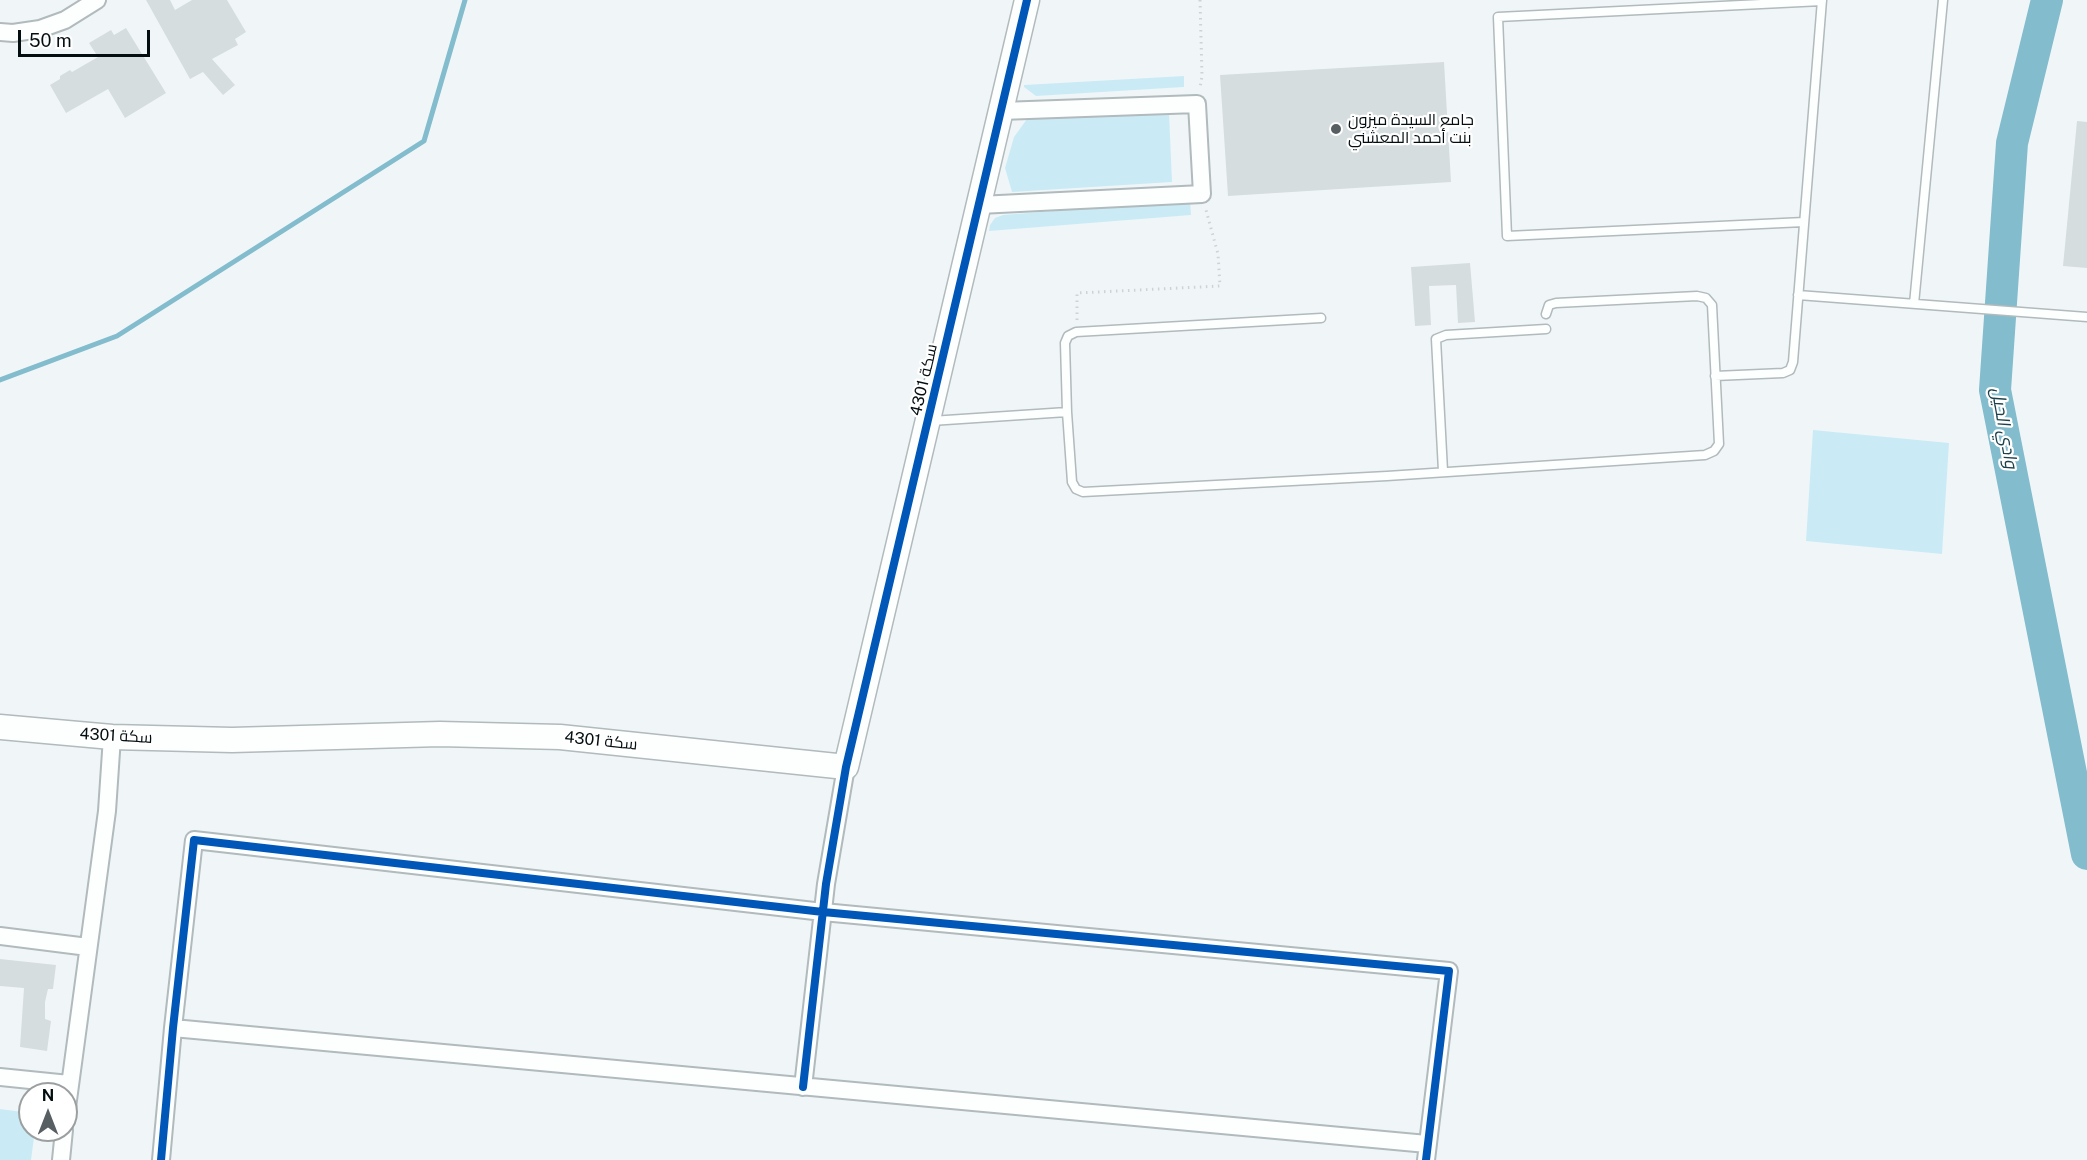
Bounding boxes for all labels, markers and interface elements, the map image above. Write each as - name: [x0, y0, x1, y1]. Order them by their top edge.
- scale bar: [21, 18, 153, 56]
- text: 50 m: [29, 30, 72, 51]
- place label: جامع السيدة ميزون بنت أحمد المعشني: [1348, 110, 1474, 148]
- marker: جامع السيدة ميزون بنت أحمد المعشني: [1329, 122, 1343, 136]
- street label: سكة 4301: [906, 342, 942, 418]
- water label: وادي الحيل: [1986, 386, 2022, 470]
- street label: سكة 4301: [79, 724, 153, 748]
- street label: سكة 4301: [564, 728, 638, 754]
- north arrow: [18, 1082, 78, 1142]
- text: N: [42, 1086, 54, 1105]

